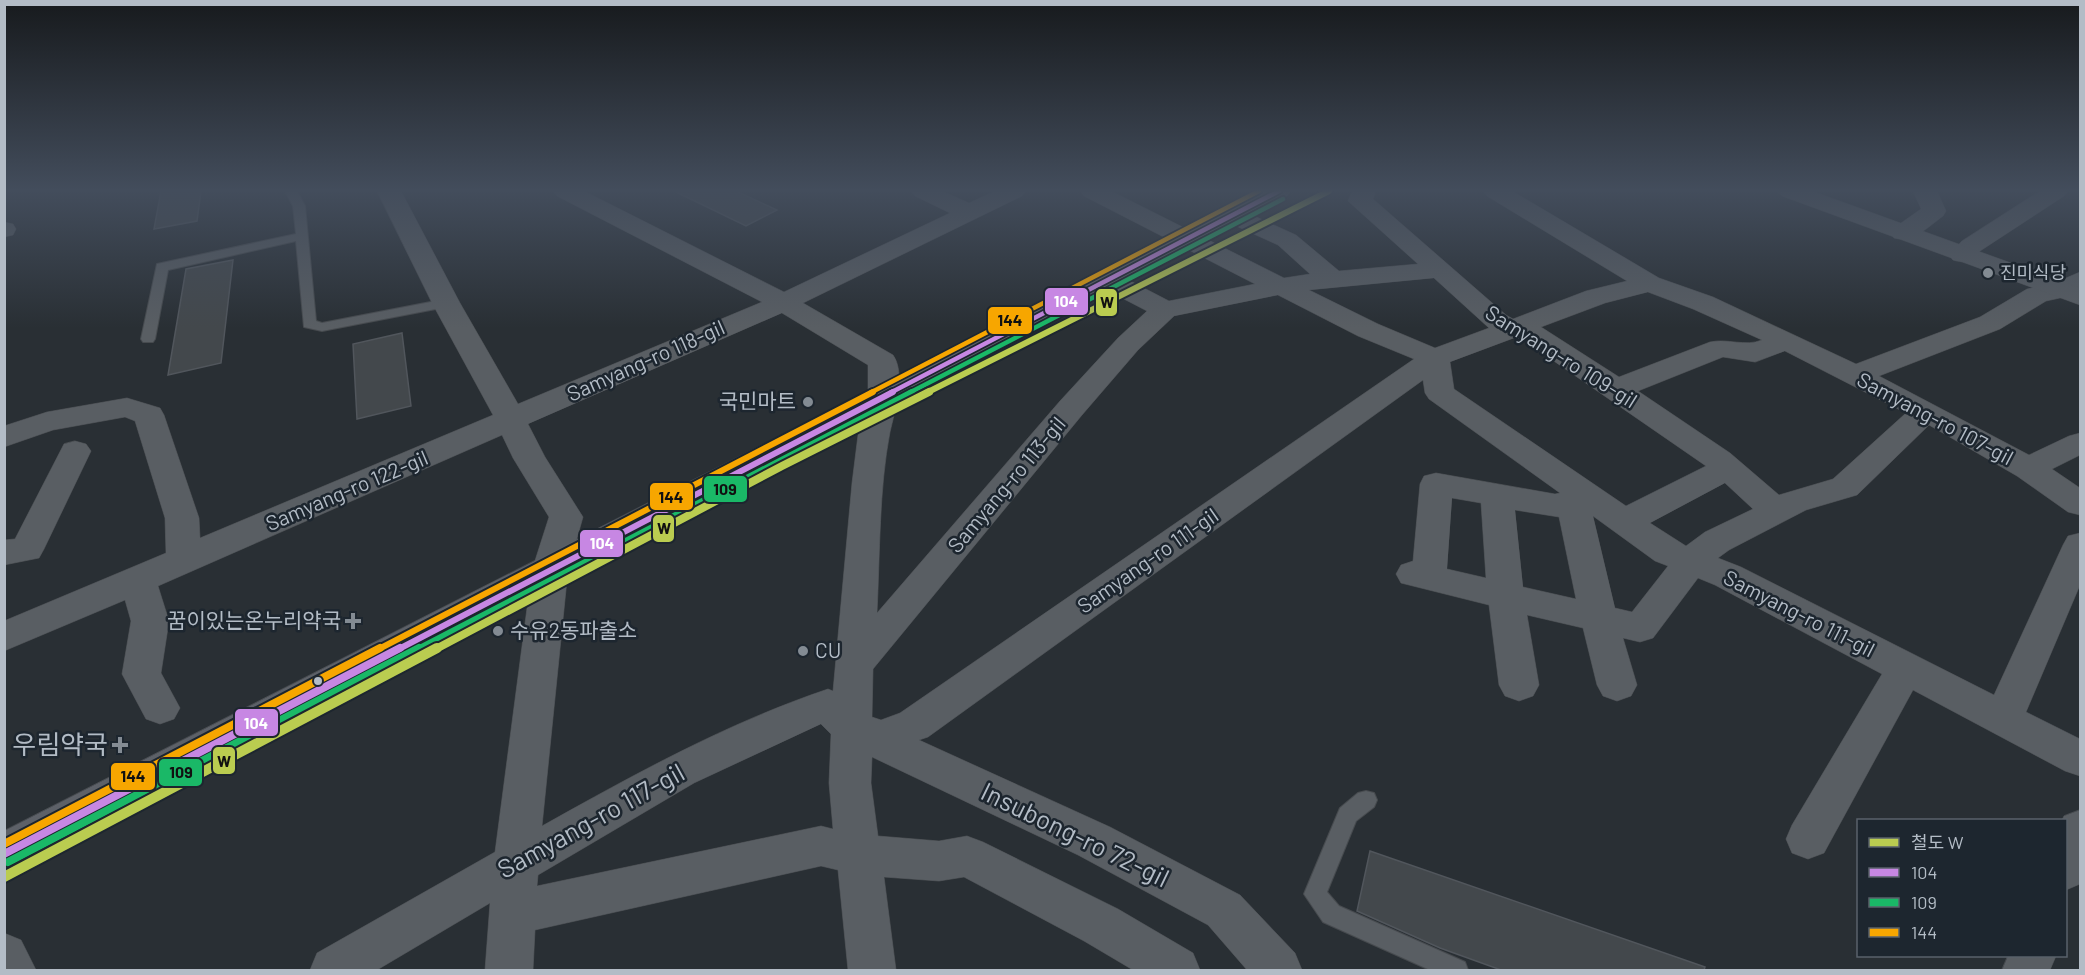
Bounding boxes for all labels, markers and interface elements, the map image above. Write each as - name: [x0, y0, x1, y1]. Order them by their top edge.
- place label: 진미식당: [2000, 261, 2066, 283]
- marker: 진미식당: [1981, 266, 1995, 280]
- line badge: 104: [1044, 287, 1089, 316]
- line badge: W: [1095, 288, 1118, 317]
- text: 104: [1054, 291, 1078, 310]
- text: W: [1100, 292, 1114, 311]
- street label: Samyang-ro 109-gil: [1481, 299, 1642, 412]
- line badge: 144: [987, 306, 1033, 335]
- text: 144: [997, 310, 1023, 329]
- street label: Samyang-ro 118-gil: [563, 314, 728, 406]
- street label: Samyang-ro 107-gil: [1853, 366, 2018, 469]
- place label: 국민마트: [719, 388, 796, 413]
- marker: 국민마트: [801, 395, 815, 409]
- street label: Samyang-ro 113-gil: [942, 411, 1070, 557]
- street label: Samyang-ro 122-gil: [261, 444, 431, 535]
- line badge: 109: [703, 475, 748, 503]
- text: 109: [713, 479, 737, 498]
- line badge: 144: [649, 482, 694, 511]
- text: 144: [658, 487, 684, 506]
- street label: Samyang-ro 111-gil: [1072, 502, 1222, 618]
- line badge: W: [652, 514, 675, 543]
- text: W: [657, 518, 671, 537]
- line badge: 104: [579, 529, 624, 558]
- text: 104: [590, 533, 614, 552]
- street label: Samyang-ro 111-gil: [1720, 564, 1879, 662]
- place label: 꿈이있는온누리약국: [167, 607, 341, 632]
- marker: 꿈이있는온누리약국: [346, 614, 360, 628]
- place label: 수유2동파출소: [510, 617, 637, 642]
- marker: 수유2동파출소: [491, 624, 505, 638]
- place label: CU: [815, 637, 841, 662]
- marker: CU: [796, 644, 810, 658]
- unlabelled marker: [312, 675, 324, 687]
- line badge: 104: [234, 708, 279, 737]
- text: 104: [244, 713, 268, 732]
- place label: 우림약국: [12, 728, 108, 759]
- marker: 우림약국: [113, 738, 127, 752]
- line badge: W: [212, 746, 236, 775]
- text: W: [217, 751, 231, 770]
- street label: Samyang-ro 117-gil: [491, 755, 689, 884]
- line badge: 109: [158, 758, 203, 787]
- line badge: 144: [110, 762, 156, 791]
- text: 109: [169, 762, 193, 781]
- text: 144: [120, 766, 146, 785]
- street label: Insubong-ro 72-gil: [977, 775, 1175, 893]
- legend: [1857, 819, 2067, 957]
- text: 철도 W: [1911, 831, 1964, 853]
- text: 104: [1911, 861, 1937, 883]
- text: 109: [1911, 891, 1937, 913]
- text: 144: [1911, 921, 1937, 943]

